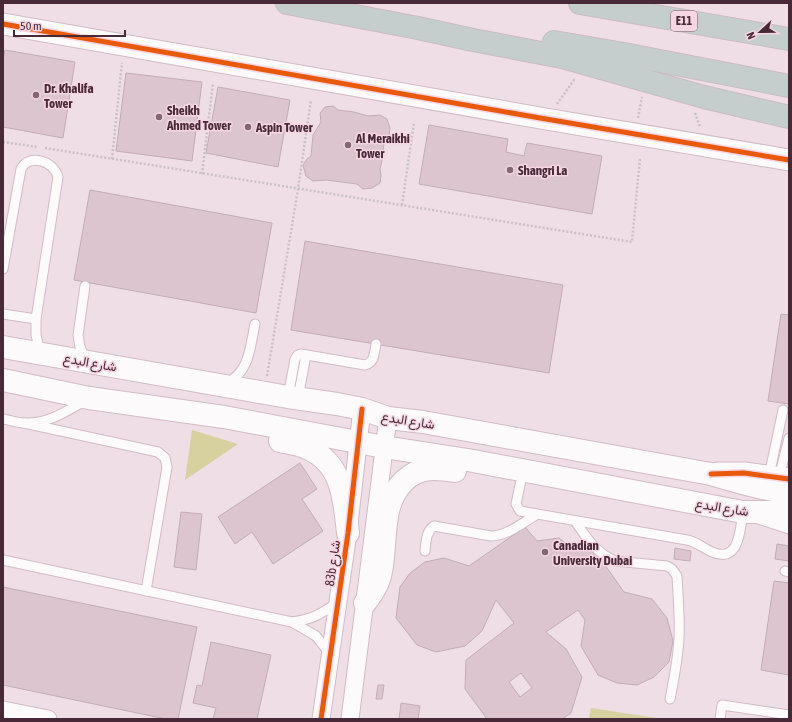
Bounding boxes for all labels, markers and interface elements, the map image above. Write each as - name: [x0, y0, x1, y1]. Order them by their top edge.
- road number: E11: [671, 11, 697, 31]
- scale bar: [14, 12, 125, 38]
- north arrow: [740, 12, 780, 52]
- text: 50 m: [20, 19, 42, 33]
- text: N: [744, 30, 758, 41]
- place label: Dr. Khalifa Tower: [44, 81, 93, 111]
- marker: Dr. Khalifa Tower: [31, 90, 41, 100]
- place label: Sheikh Ahmed Tower: [166, 103, 232, 133]
- marker: Sheikh Ahmed Tower: [154, 112, 164, 122]
- place label: Aspin Tower: [255, 120, 314, 135]
- marker: Aspin Tower: [243, 122, 253, 132]
- place label: Al Meraikhi Tower: [355, 131, 410, 161]
- marker: Al Meraikhi Tower: [343, 140, 353, 150]
- place label: Shangri La: [518, 163, 567, 178]
- marker: Shangri La: [505, 165, 515, 175]
- street label: شارع البدع: [62, 350, 118, 377]
- street label: شارع البدع: [380, 409, 436, 434]
- street label: شارع البدع: [694, 496, 750, 521]
- place label: Canadian University Dubai: [553, 538, 632, 568]
- street label: 83b شارع: [322, 539, 345, 587]
- marker: Canadian University Dubai: [540, 547, 550, 557]

